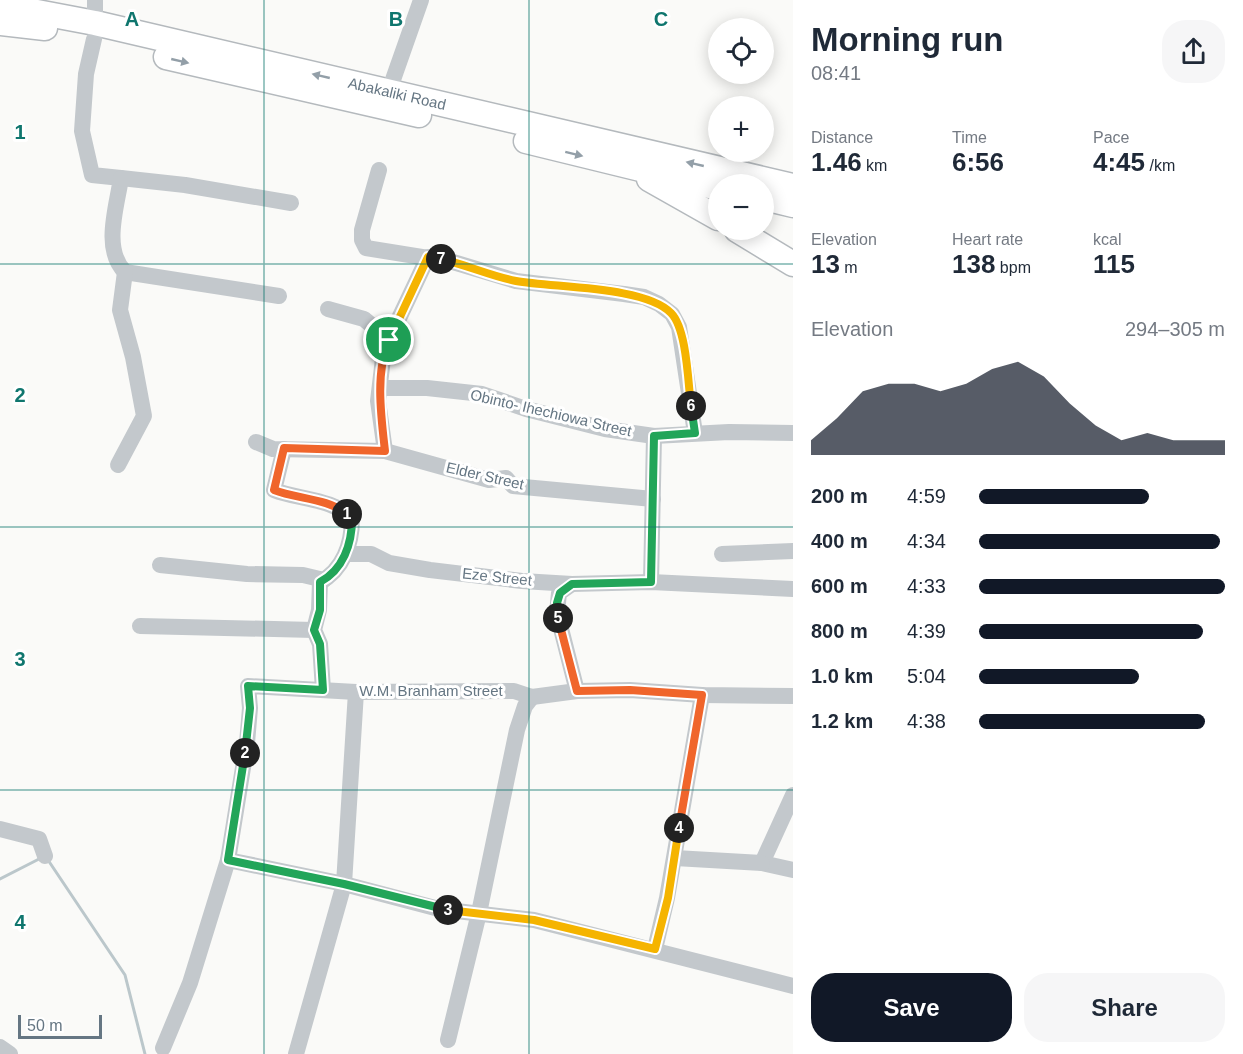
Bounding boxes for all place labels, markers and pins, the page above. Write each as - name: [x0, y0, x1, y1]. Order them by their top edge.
- pin: 7: [426, 244, 456, 274]
- pin: [363, 314, 414, 365]
- pin: 6: [676, 391, 706, 421]
- pin: 1: [332, 499, 362, 529]
- pin: 5: [543, 603, 573, 633]
- pin: 2: [230, 738, 260, 768]
- pin: 4: [664, 813, 694, 843]
- pin: 3: [433, 895, 463, 925]

